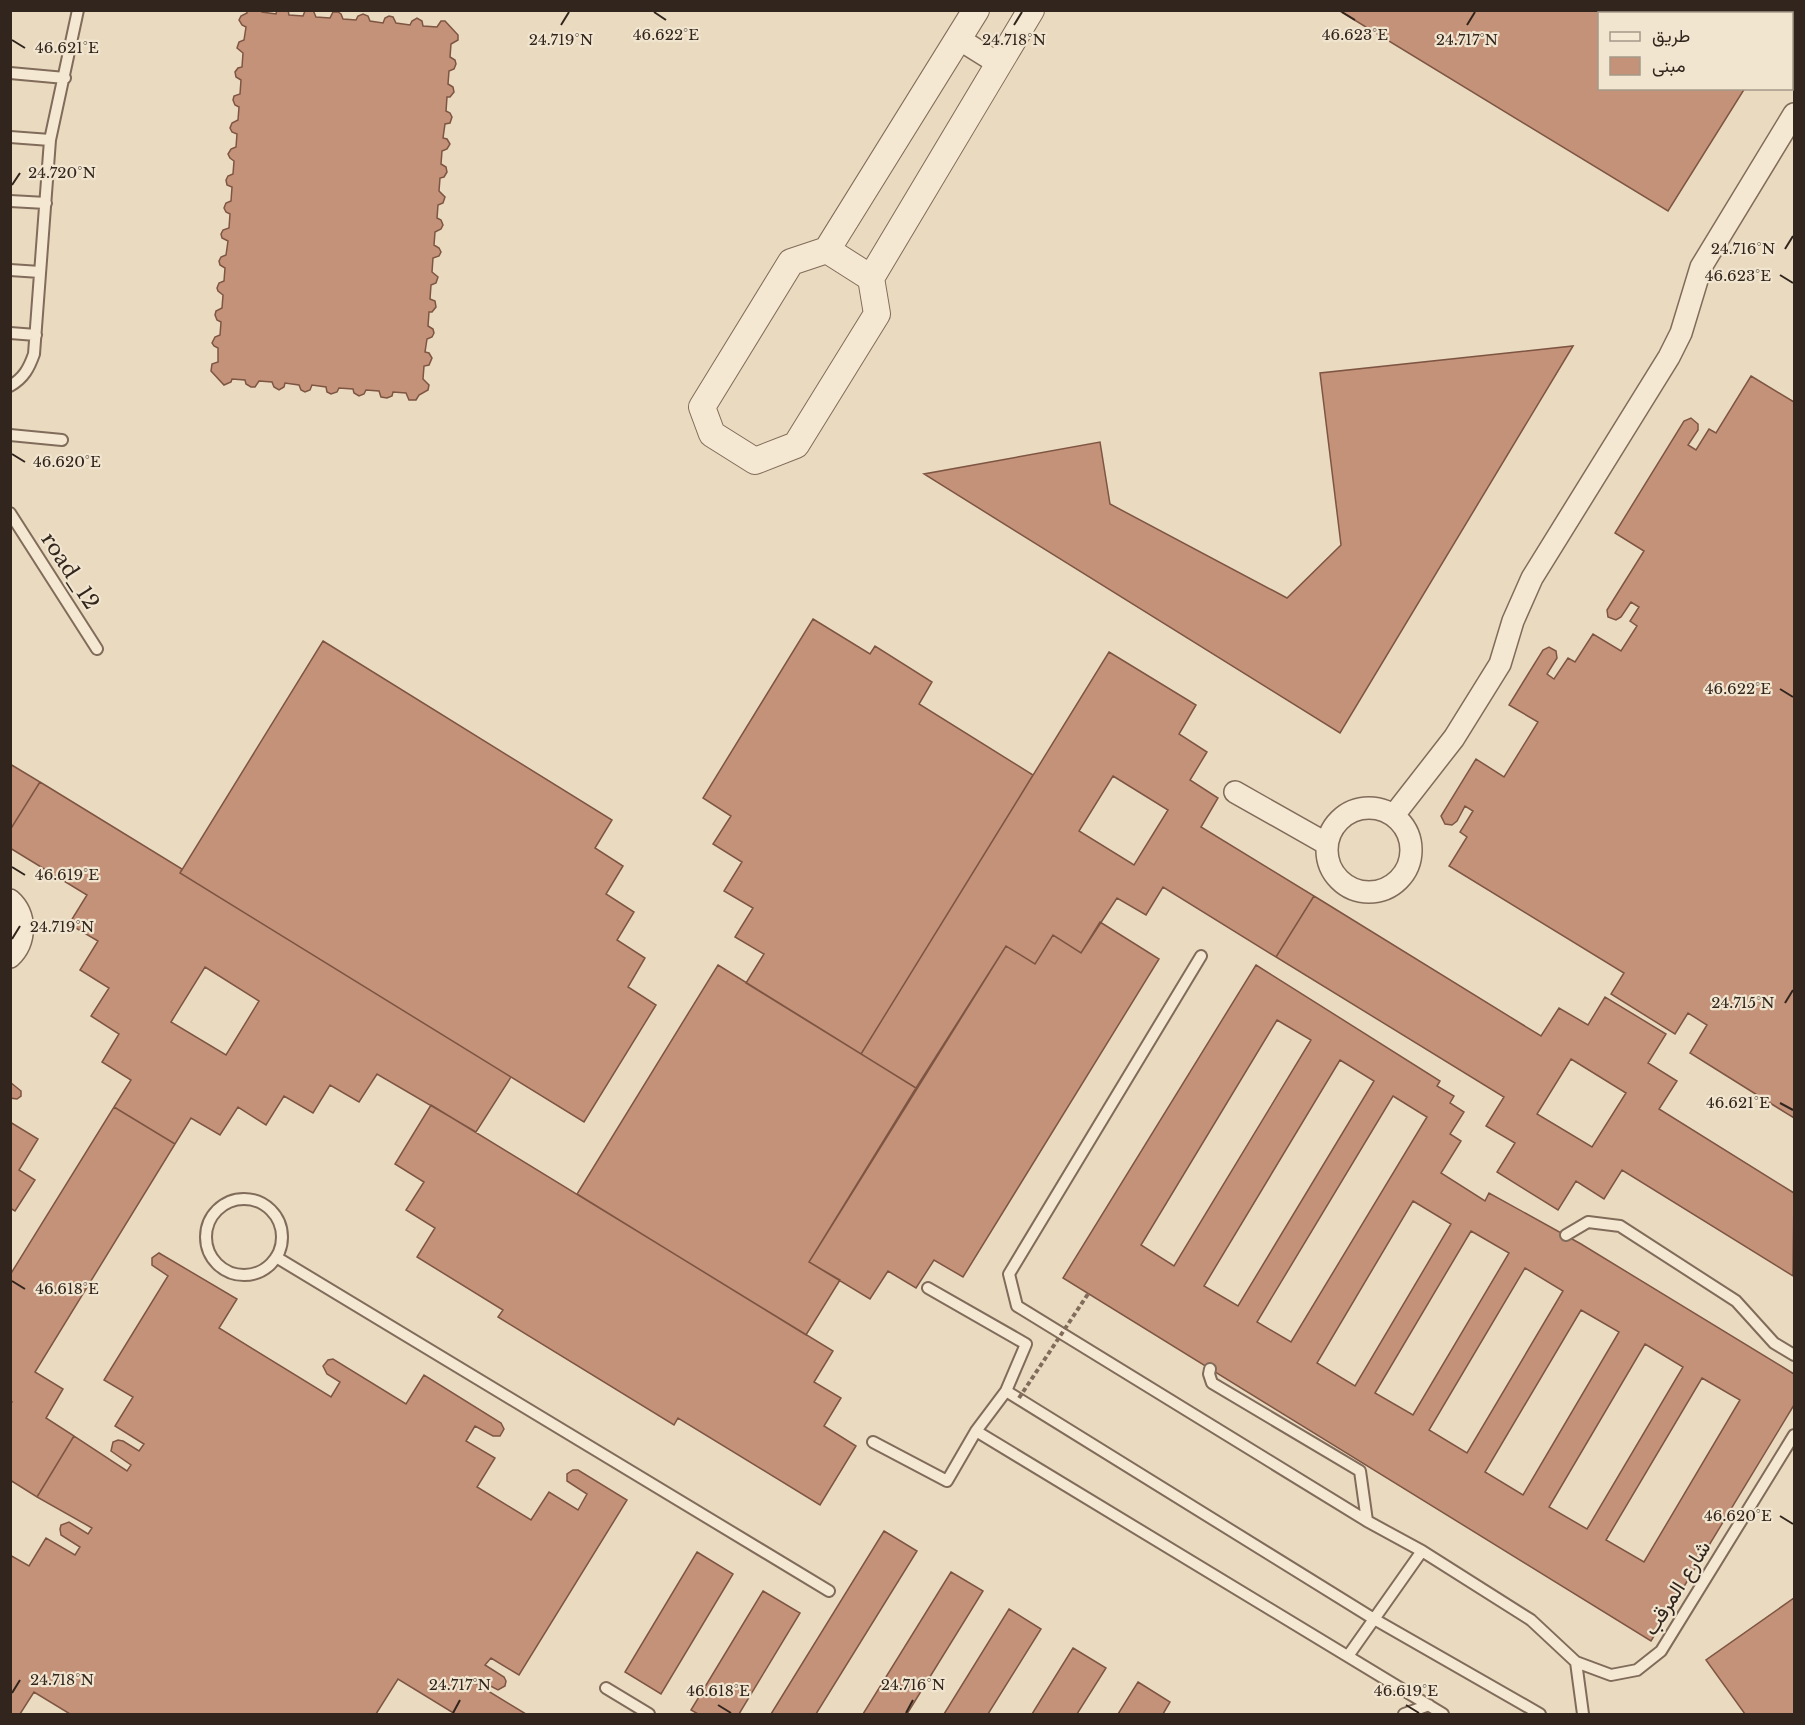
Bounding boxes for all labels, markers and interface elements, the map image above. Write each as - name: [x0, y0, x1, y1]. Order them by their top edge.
- legend: [1598, 12, 1793, 90]
- text: 46.622°E: [633, 25, 699, 44]
- text: 46.623°E: [1322, 25, 1388, 44]
- text: طريق: [1652, 25, 1690, 47]
- text: 24.719°N: [529, 30, 593, 49]
- text: 24.718°N: [982, 30, 1046, 49]
- text: 24.717°N: [1436, 30, 1498, 49]
- text: 46.621°E: [35, 38, 99, 57]
- text: مبنى: [1652, 55, 1686, 77]
- text: 24.720°N: [28, 163, 96, 182]
- text: 24.716°N: [1711, 239, 1775, 258]
- text: 46.623°E: [1705, 266, 1771, 285]
- text: 46.620°E: [33, 452, 101, 471]
- street label: road_12: [35, 528, 105, 614]
- text: 46.622°E: [1705, 679, 1771, 698]
- text: 46.619°E: [35, 865, 99, 884]
- text: 24.719°N: [30, 917, 94, 936]
- text: 24.715°N: [1711, 993, 1775, 1012]
- text: 46.621°E: [1706, 1093, 1770, 1112]
- text: 46.618°E: [35, 1279, 99, 1298]
- text: 46.620°E: [1704, 1506, 1772, 1525]
- street label: شارع المرقب: [1638, 1536, 1717, 1641]
- text: 24.718°N: [30, 1670, 94, 1689]
- text: 24.717°N: [429, 1675, 491, 1694]
- text: 24.716°N: [881, 1675, 945, 1694]
- text: 46.618°E: [686, 1681, 750, 1700]
- text: 46.619°E: [1374, 1681, 1438, 1700]

